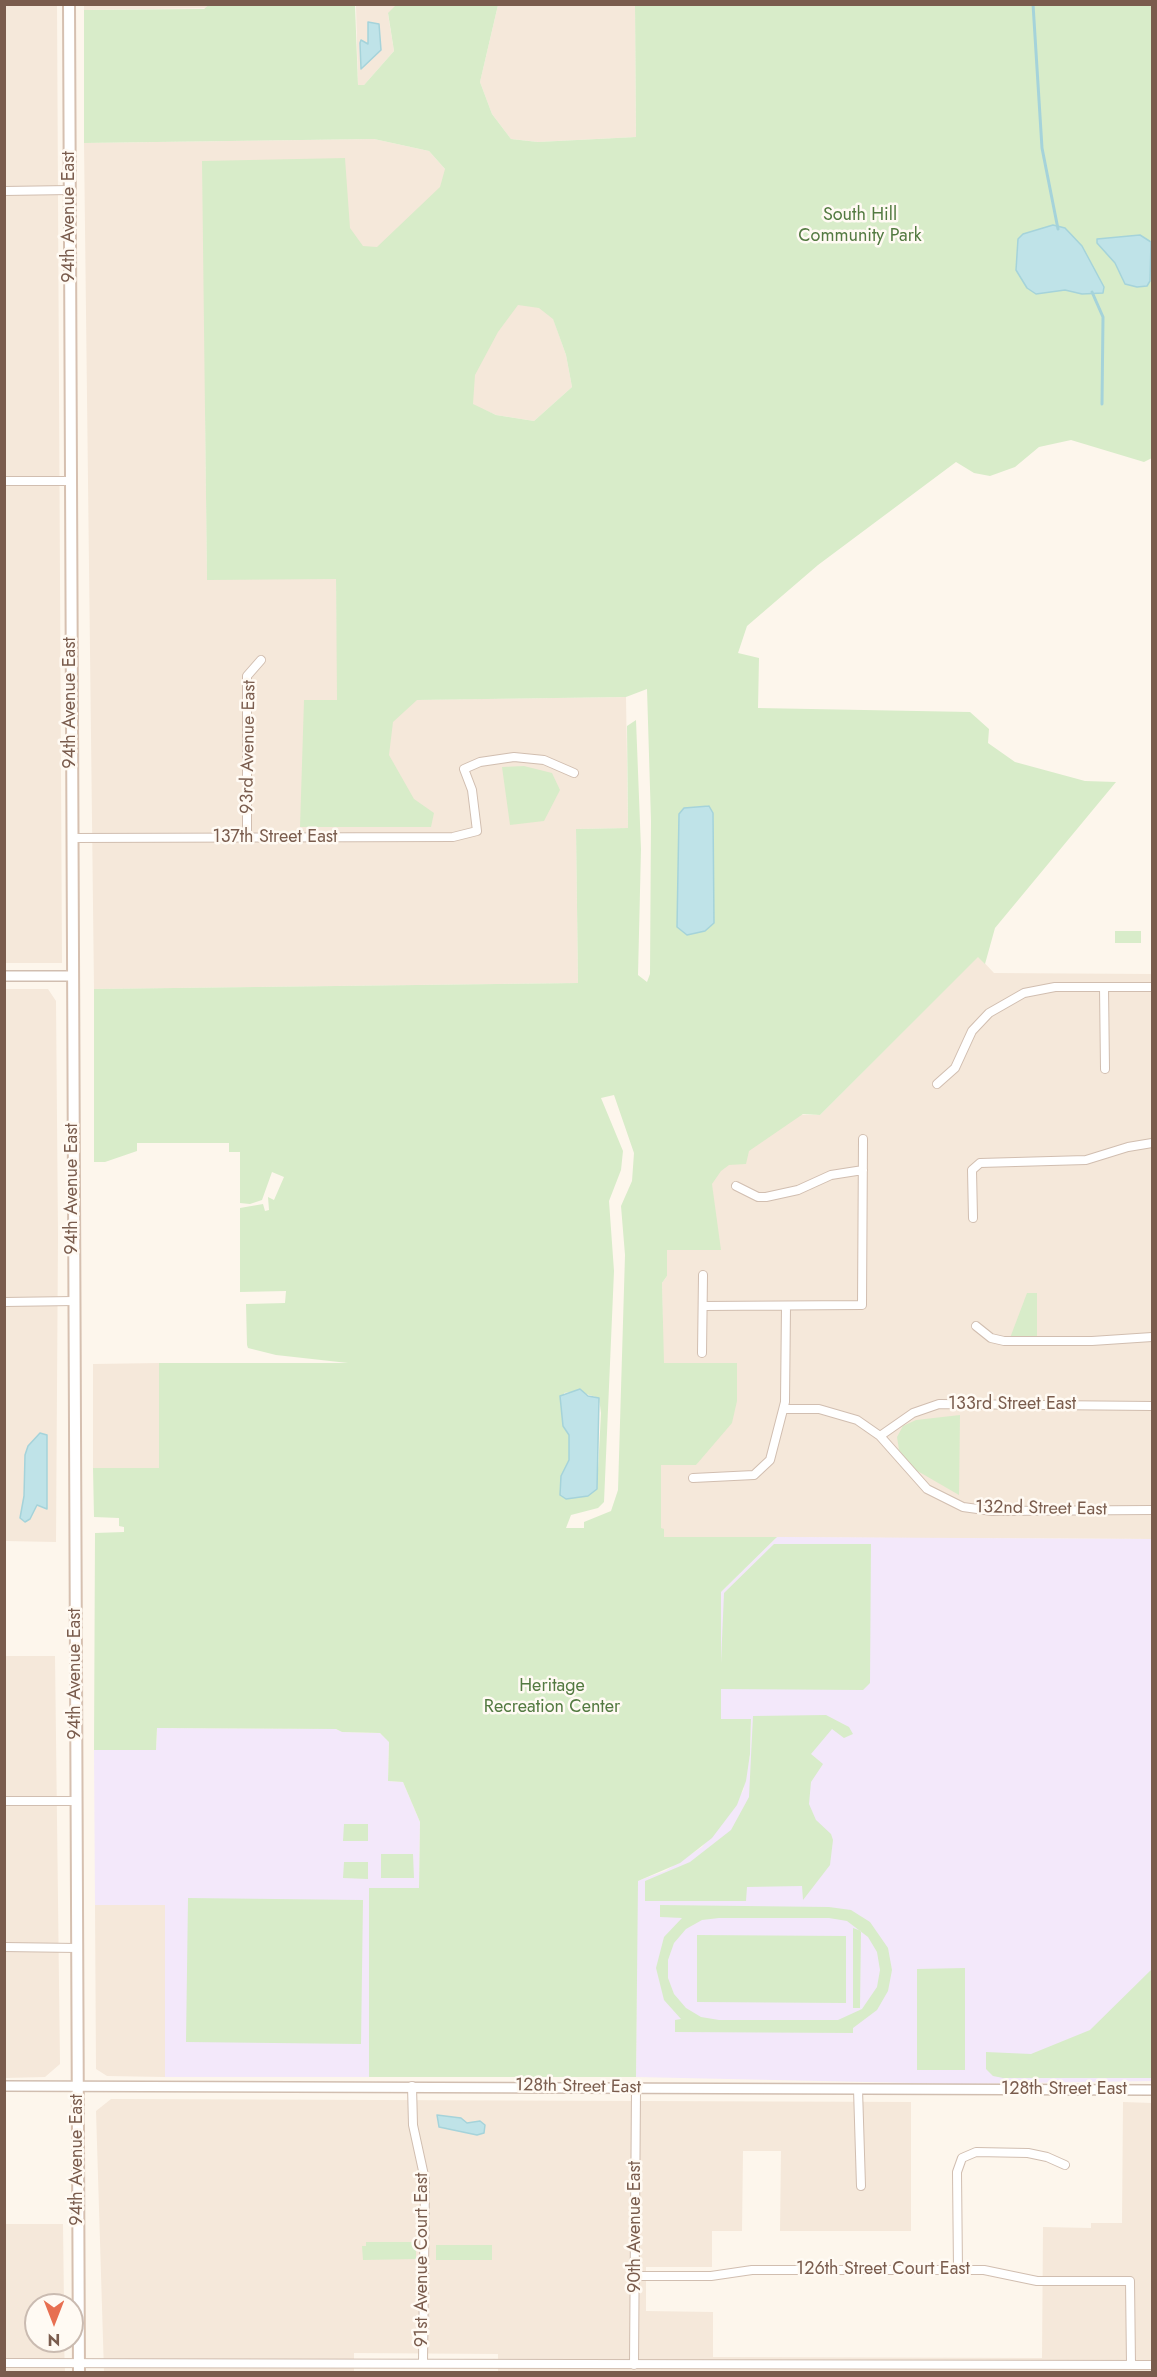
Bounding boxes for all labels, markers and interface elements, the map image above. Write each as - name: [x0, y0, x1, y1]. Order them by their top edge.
- street label: 94th Avenue East: [59, 151, 81, 283]
- park label: South Hill Community Park: [798, 205, 922, 248]
- street label: 94th Avenue East: [60, 637, 82, 769]
- street label: 93rd Avenue East: [237, 680, 261, 814]
- street label: 137th Street East: [213, 827, 337, 849]
- street label: 94th Avenue East: [62, 1123, 84, 1255]
- street label: 133rd Street East: [948, 1394, 1076, 1416]
- street label: 132nd Street East: [975, 1497, 1107, 1521]
- street label: 94th Avenue East: [65, 1608, 87, 1740]
- park label: Heritage Recreation Center: [484, 1676, 620, 1718]
- street label: 128th Street East: [515, 2075, 641, 2099]
- street label: 128th Street East: [1001, 2079, 1127, 2101]
- street label: 94th Avenue East: [67, 2094, 89, 2226]
- street label: 90th Avenue East: [625, 2161, 647, 2293]
- street label: 91st Avenue Court East: [412, 2173, 434, 2347]
- street label: 126th Street Court East: [796, 2259, 970, 2281]
- north arrow: [24, 2293, 84, 2353]
- text: N: [48, 2328, 60, 2351]

